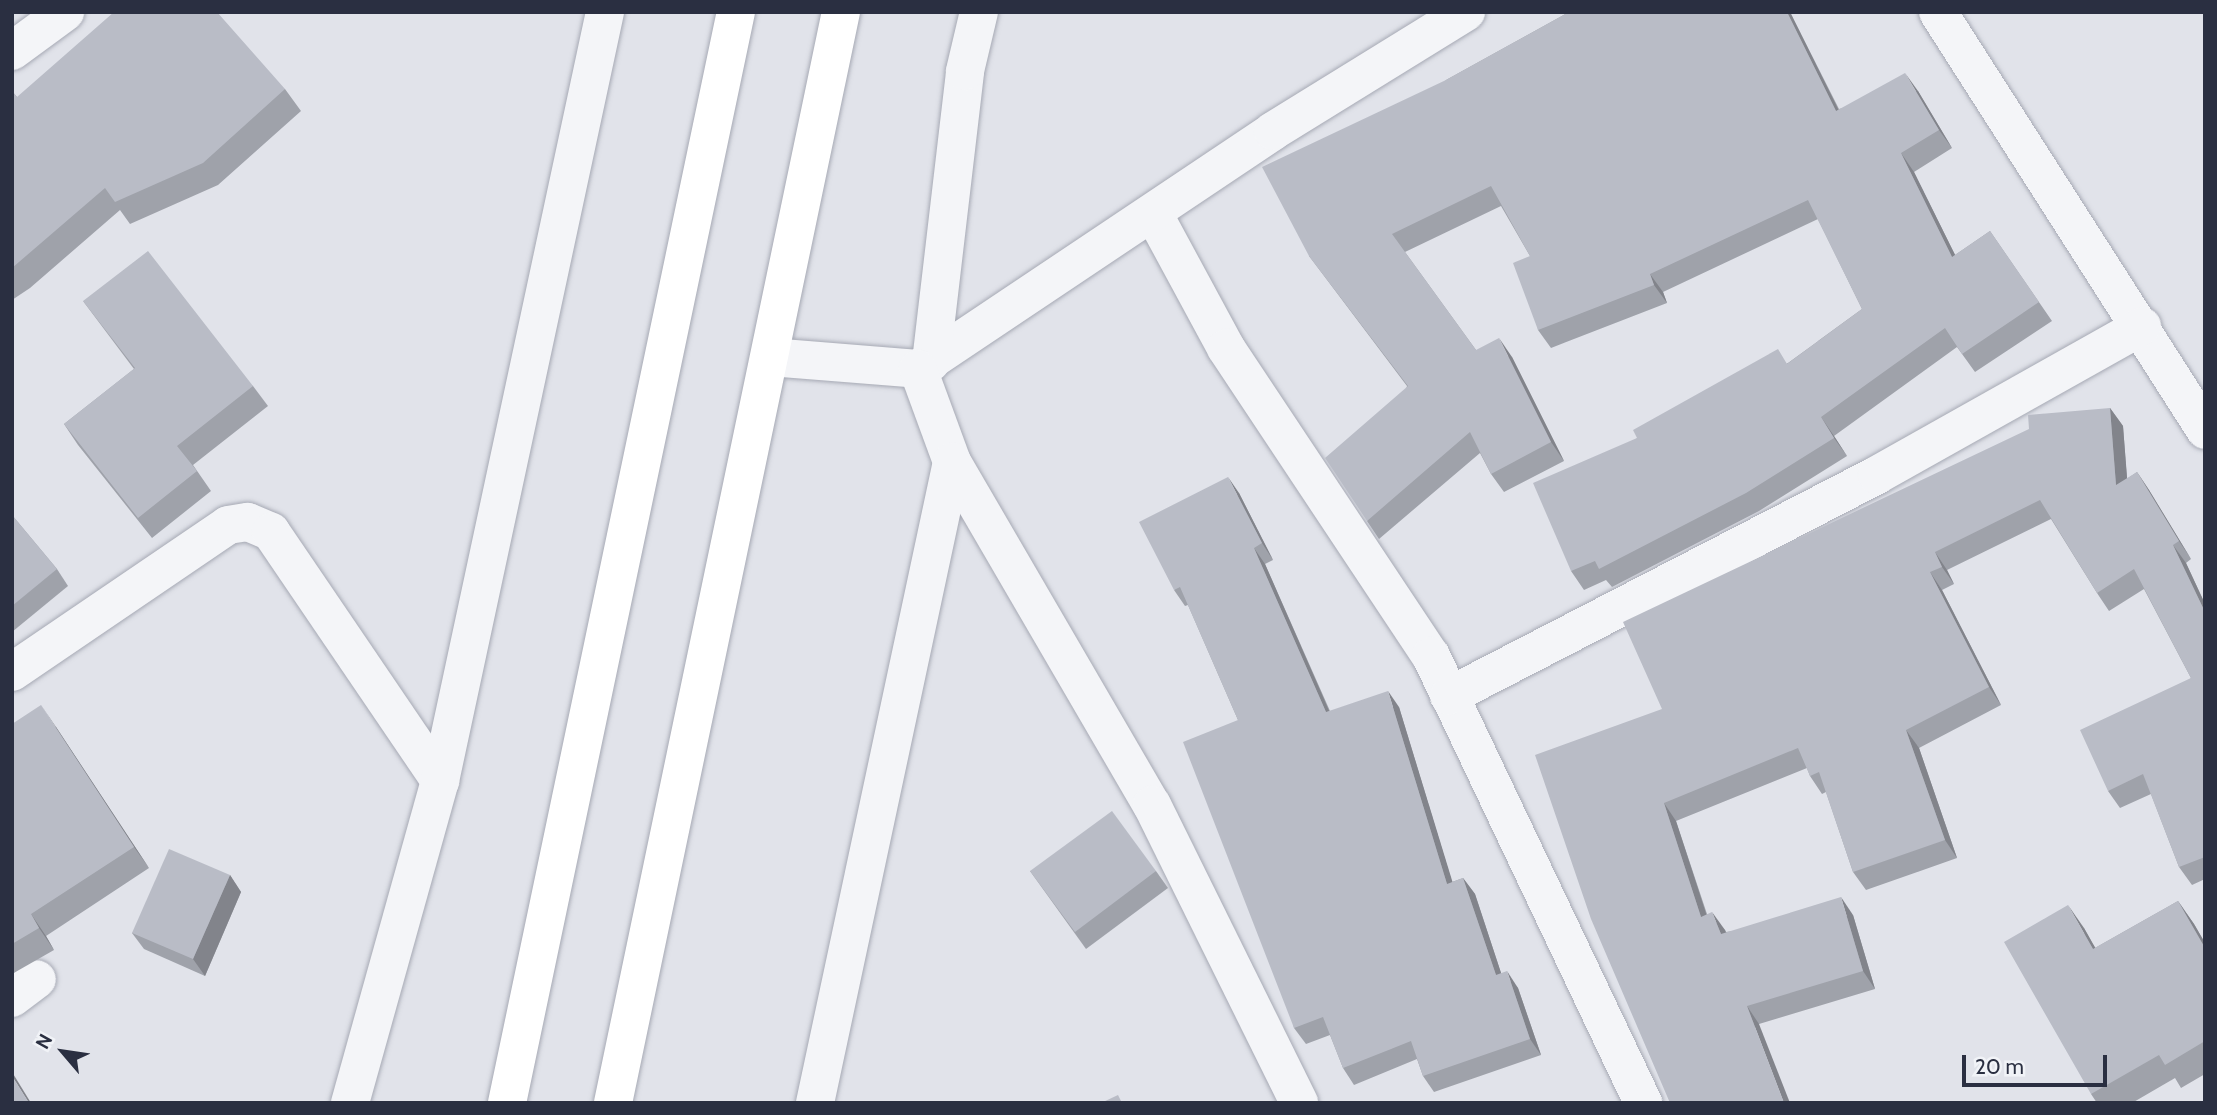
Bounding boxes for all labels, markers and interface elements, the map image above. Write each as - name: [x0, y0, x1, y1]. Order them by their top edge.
- north arrow: [28, 1017, 98, 1087]
- text: N: [31, 1030, 58, 1053]
- scale bar: [1965, 1042, 2110, 1086]
- text: 20 m: [1975, 1054, 2024, 1079]

